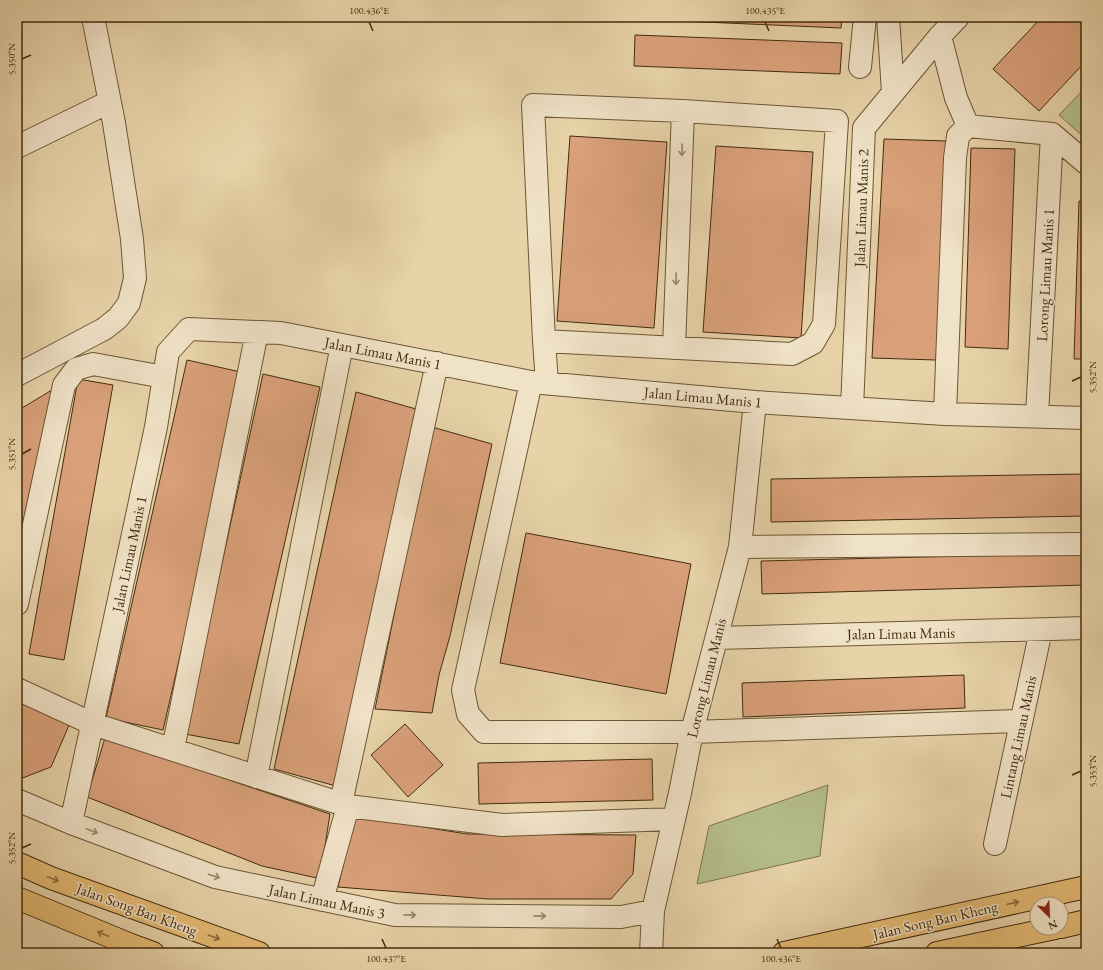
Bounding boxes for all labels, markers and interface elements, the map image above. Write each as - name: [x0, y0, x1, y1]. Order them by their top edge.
- text: 100.436°E: [349, 4, 389, 17]
- text: 100.435°E: [745, 4, 785, 17]
- text: 5.350°N: [5, 43, 18, 75]
- one-way arrow: [678, 143, 685, 156]
- street label: Jalan Limau Manis 2: [849, 148, 873, 270]
- street label: Lorong Limau Manis 1: [1032, 208, 1058, 342]
- one-way arrow: [673, 272, 680, 285]
- street label: Jalan Limau Manis 1: [321, 332, 443, 374]
- text: 5.352°N: [1086, 361, 1099, 393]
- street label: Jalan Limau Manis 1: [641, 382, 763, 412]
- text: 5.351°N: [5, 438, 18, 470]
- street label: Jalan Limau Manis 1: [107, 494, 151, 616]
- street label: Lorong Limau Manis: [682, 616, 730, 740]
- street label: Jalan Limau Manis: [845, 623, 955, 643]
- street label: Lintang Limau Manis: [996, 674, 1040, 800]
- text: 5.353°N: [1086, 755, 1099, 787]
- one-way arrow: [86, 827, 98, 835]
- text: 5.352°N: [5, 832, 18, 864]
- one-way arrow: [207, 873, 219, 881]
- one-way arrow: [46, 875, 58, 883]
- street label: Jalan Song Ban Kheng: [72, 878, 201, 940]
- street label: Jalan Limau Manis 3: [265, 879, 387, 923]
- street label: Jalan Song Ban Kheng: [869, 896, 1000, 944]
- north arrow: [1029, 896, 1069, 936]
- one-way arrow: [1006, 899, 1019, 907]
- one-way arrow: [403, 911, 416, 919]
- one-way arrow: [533, 912, 546, 920]
- text: N: [1046, 917, 1060, 933]
- one-way arrow: [98, 930, 110, 937]
- one-way arrow: [208, 934, 221, 941]
- text: 100.437°E: [366, 952, 406, 965]
- text: 100.436°E: [761, 952, 801, 965]

